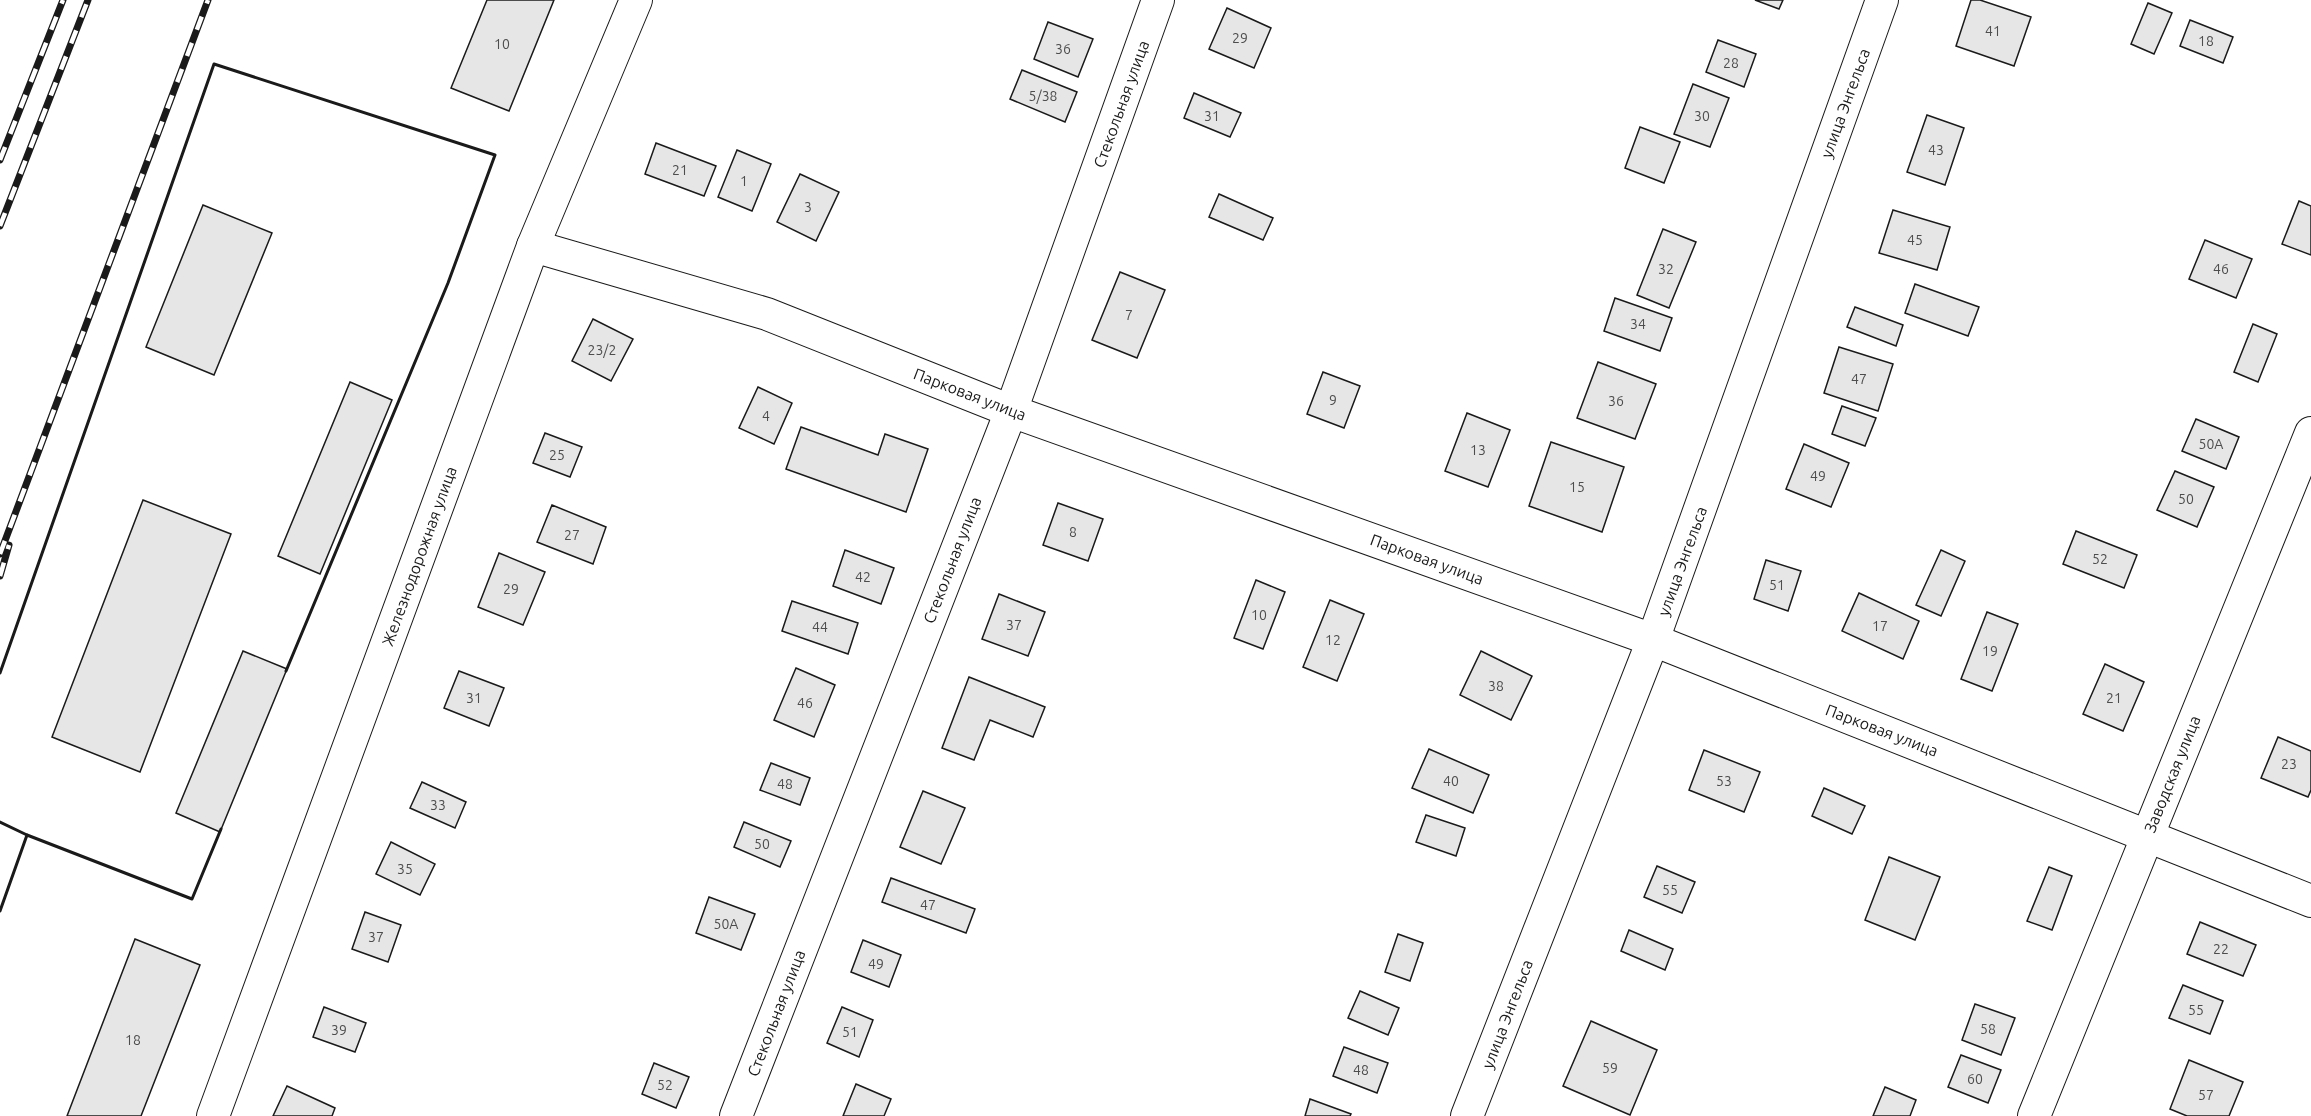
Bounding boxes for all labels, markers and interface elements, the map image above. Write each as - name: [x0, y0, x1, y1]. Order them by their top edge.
- house number: 41: [1985, 23, 2001, 39]
- house number: 29: [1232, 30, 1248, 46]
- house number: 18: [2198, 33, 2214, 49]
- house number: 10: [494, 36, 510, 52]
- street label: Стекольная улица: [1090, 38, 1152, 170]
- house number: 36: [1055, 41, 1071, 57]
- street label: улица Энгельса: [1817, 46, 1873, 160]
- house number: 28: [1723, 55, 1739, 71]
- house number: 5/38: [1029, 88, 1058, 104]
- house number: 31: [1204, 108, 1220, 124]
- house number: 30: [1694, 108, 1710, 124]
- house number: 43: [1928, 142, 1944, 158]
- house number: 21: [672, 162, 688, 178]
- house number: 1: [740, 173, 748, 189]
- house number: 3: [804, 199, 812, 215]
- house number: 45: [1907, 232, 1923, 248]
- house number: 32: [1658, 261, 1674, 277]
- house number: 46: [2213, 261, 2229, 277]
- house number: 7: [1125, 307, 1133, 323]
- house number: 34: [1630, 316, 1646, 332]
- house number: 23/2: [588, 342, 616, 358]
- street label: Парковая улица: [911, 364, 1029, 424]
- house number: 47: [1851, 371, 1867, 387]
- house number: 9: [1329, 392, 1337, 408]
- house number: 36: [1608, 393, 1624, 409]
- house number: 4: [762, 408, 770, 424]
- house number: 50А: [2199, 436, 2223, 452]
- house number: 13: [1470, 442, 1486, 458]
- house number: 25: [549, 447, 565, 463]
- street label: Железнодорожная улица: [378, 464, 460, 648]
- house number: 49: [1810, 468, 1826, 484]
- house number: 15: [1569, 479, 1585, 495]
- house number: 50: [2178, 491, 2194, 507]
- street label: Стекольная улица: [920, 494, 984, 626]
- street label: улица Энгельса: [1654, 504, 1710, 618]
- house number: 8: [1069, 524, 1077, 540]
- house number: 27: [564, 527, 580, 543]
- street label: Парковая улица: [1368, 530, 1486, 588]
- house number: 52: [2092, 551, 2108, 567]
- house number: 42: [855, 569, 871, 585]
- house number: 51: [1769, 577, 1785, 593]
- house number: 29: [503, 581, 519, 597]
- house number: 10: [1251, 607, 1267, 623]
- house number: 37: [1006, 617, 1022, 633]
- house number: 17: [1872, 618, 1888, 634]
- house number: 44: [812, 619, 828, 635]
- house number: 12: [1325, 632, 1341, 648]
- house number: 19: [1982, 643, 1998, 659]
- house number: 38: [1488, 678, 1504, 694]
- house number: 31: [466, 690, 482, 706]
- house number: 21: [2106, 690, 2122, 706]
- house number: 46: [797, 695, 813, 711]
- street label: Парковая улица: [1823, 700, 1941, 760]
- street label: Заводская улица: [2140, 713, 2204, 835]
- house number: 23: [2281, 756, 2297, 772]
- house number: 40: [1443, 773, 1459, 789]
- house number: 53: [1716, 773, 1732, 789]
- house number: 48: [777, 776, 793, 792]
- house number: 33: [430, 797, 446, 813]
- house number: 50: [754, 836, 770, 852]
- house number: 35: [397, 861, 413, 877]
- house number: 55: [1662, 882, 1678, 898]
- house number: 47: [920, 897, 936, 913]
- house number: 50А: [714, 916, 738, 932]
- house number: 37: [368, 929, 384, 945]
- house number: 22: [2213, 941, 2229, 957]
- street label: Стекольная улица: [744, 947, 808, 1079]
- house number: 49: [868, 956, 884, 972]
- street label: улица Энгельса: [1478, 957, 1536, 1071]
- house number: 55: [2188, 1002, 2204, 1018]
- house number: 58: [1980, 1021, 1996, 1037]
- house number: 39: [331, 1022, 347, 1038]
- house number: 51: [842, 1024, 858, 1040]
- house number: 18: [125, 1032, 141, 1048]
- house number: 59: [1602, 1060, 1618, 1076]
- house number: 48: [1353, 1062, 1369, 1078]
- house number: 60: [1967, 1071, 1983, 1087]
- house number: 52: [657, 1077, 673, 1093]
- house number: 57: [2198, 1087, 2214, 1103]

